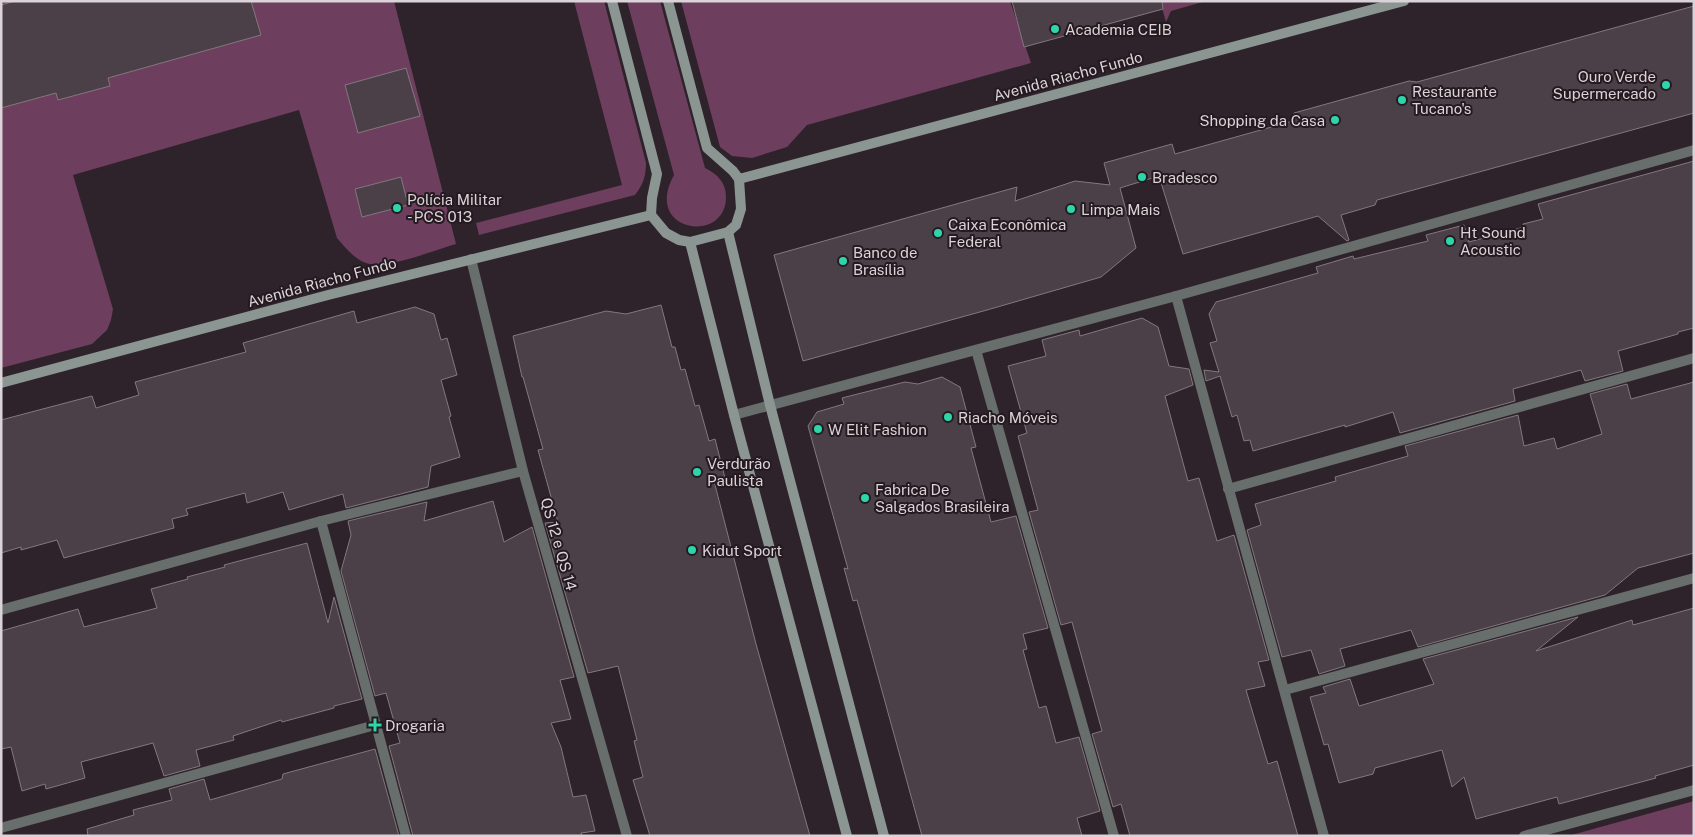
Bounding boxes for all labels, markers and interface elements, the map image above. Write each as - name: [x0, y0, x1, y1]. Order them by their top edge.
- place label: Academia CEIB: [1065, 21, 1172, 38]
- marker: Academia CEIB: [1049, 23, 1061, 35]
- street label: Avenida Riacho Fundo: [992, 48, 1144, 104]
- place label: Ouro Verde Supermercado: [1553, 68, 1656, 102]
- marker: Ouro Verde Supermercado: [1660, 79, 1672, 91]
- place label: Restaurante Tucano's: [1412, 83, 1497, 117]
- marker: Restaurante Tucano's: [1396, 94, 1408, 106]
- place label: Shopping da Casa: [1199, 112, 1325, 129]
- marker: Shopping da Casa: [1329, 114, 1341, 126]
- place label: Bradesco: [1152, 169, 1218, 186]
- marker: Bradesco: [1136, 171, 1148, 183]
- place label: Polícia Militar - PCS 013: [407, 191, 502, 225]
- place label: Limpa Mais: [1081, 201, 1160, 218]
- marker: Polícia Militar - PCS 013: [391, 202, 403, 214]
- marker: Limpa Mais: [1065, 203, 1077, 215]
- place label: Caixa Econômica Federal: [948, 216, 1066, 250]
- place label: Ht Sound Acoustic: [1460, 224, 1526, 258]
- marker: Caixa Econômica Federal: [932, 227, 944, 239]
- marker: Ht Sound Acoustic: [1444, 235, 1456, 247]
- place label: Banco de Brasília: [853, 244, 917, 278]
- street label: Avenida Riacho Fundo: [246, 254, 398, 310]
- marker: Banco de Brasília: [837, 255, 849, 267]
- place label: Riacho Móveis: [958, 409, 1058, 426]
- marker: Riacho Móveis: [942, 411, 954, 423]
- place label: W Elit Fashion: [828, 421, 927, 438]
- marker: W Elit Fashion: [812, 423, 824, 435]
- place label: Verdurão Paulista: [707, 455, 771, 489]
- marker: Verdurão Paulista: [691, 466, 703, 478]
- place label: Fabrica De Salgados Brasileira: [875, 481, 1010, 515]
- marker: Fabrica De Salgados Brasileira: [859, 492, 871, 504]
- street label: QS 12 e QS 14: [538, 496, 580, 592]
- place label: Kidut Sport: [702, 542, 782, 559]
- marker: Kidut Sport: [686, 544, 698, 556]
- place label: Drogaria: [385, 717, 445, 734]
- marker: Drogaria: [369, 719, 381, 731]

